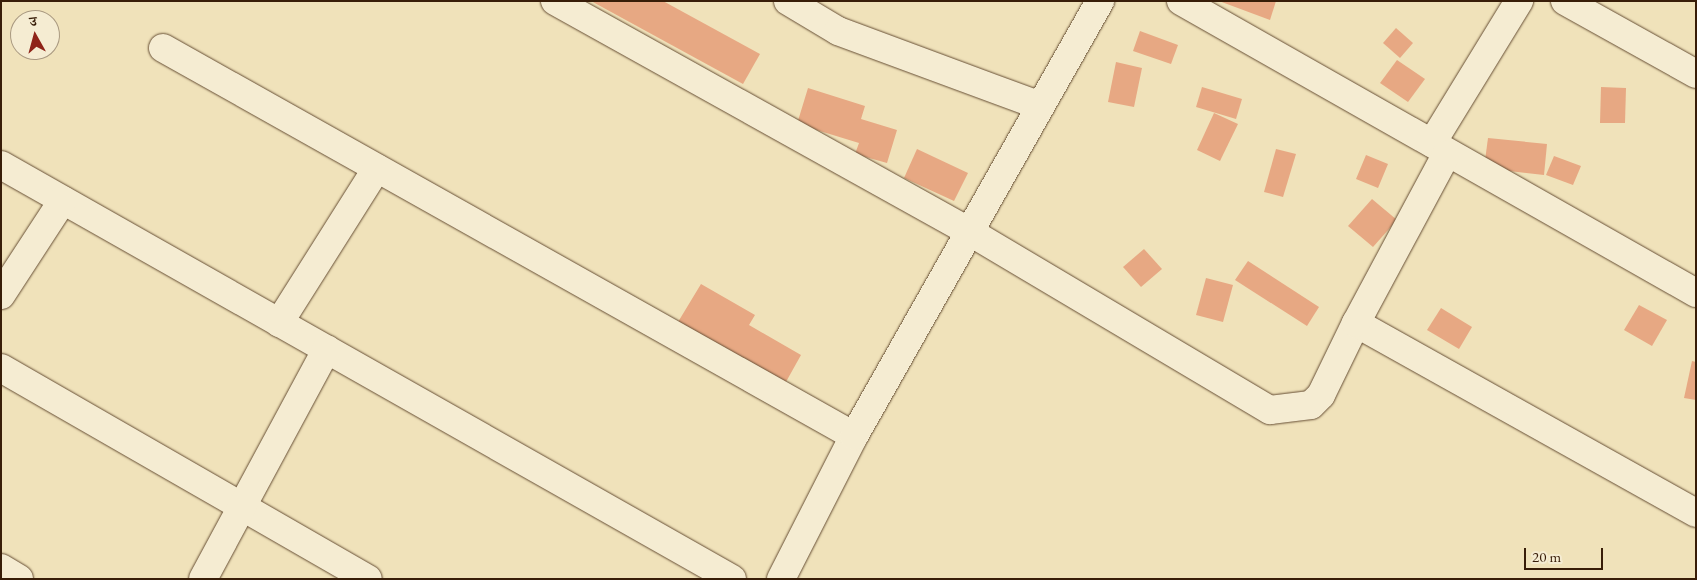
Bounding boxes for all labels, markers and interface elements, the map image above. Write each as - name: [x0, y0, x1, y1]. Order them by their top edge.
- north arrow: [10, 10, 60, 60]
- text: उ: [29, 12, 38, 30]
- scale bar: [1527, 538, 1606, 570]
- text: 20 m: [1532, 547, 1561, 566]

